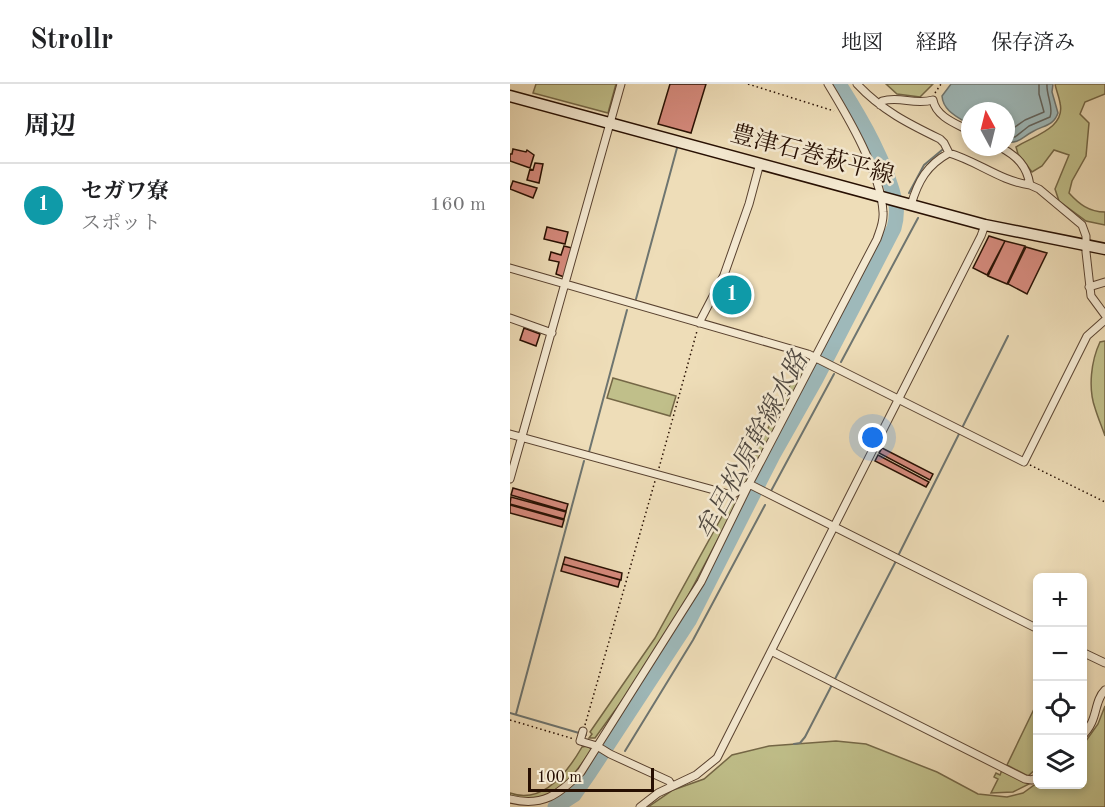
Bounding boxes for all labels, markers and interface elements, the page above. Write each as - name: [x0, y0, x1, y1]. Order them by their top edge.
- text: Strollr: [30, 27, 113, 55]
- text: 地図: [841, 33, 883, 54]
- text: 経路: [916, 33, 958, 54]
- text: 保存済み: [991, 33, 1075, 54]
- north arrow: [961, 102, 1015, 156]
- text: 周辺: [24, 114, 76, 140]
- street label: 豊津石巻萩平線: [728, 120, 897, 189]
- text: セガワ寮: [81, 181, 169, 203]
- text: 1: [38, 195, 49, 215]
- text: 160 m: [430, 195, 486, 215]
- text: スポット: [81, 214, 161, 234]
- pin: 1: [712, 272, 752, 318]
- water label: 牟呂松原幹線水路: [691, 345, 814, 544]
- your location: [858, 423, 887, 452]
- map controls: [1033, 573, 1087, 789]
- button: +: [1033, 573, 1087, 627]
- button: −: [1033, 627, 1087, 681]
- button: locate: [1033, 681, 1087, 735]
- button: layers: [1033, 735, 1087, 789]
- scale bar: [528, 765, 654, 792]
- text: 100 m: [537, 770, 582, 786]

